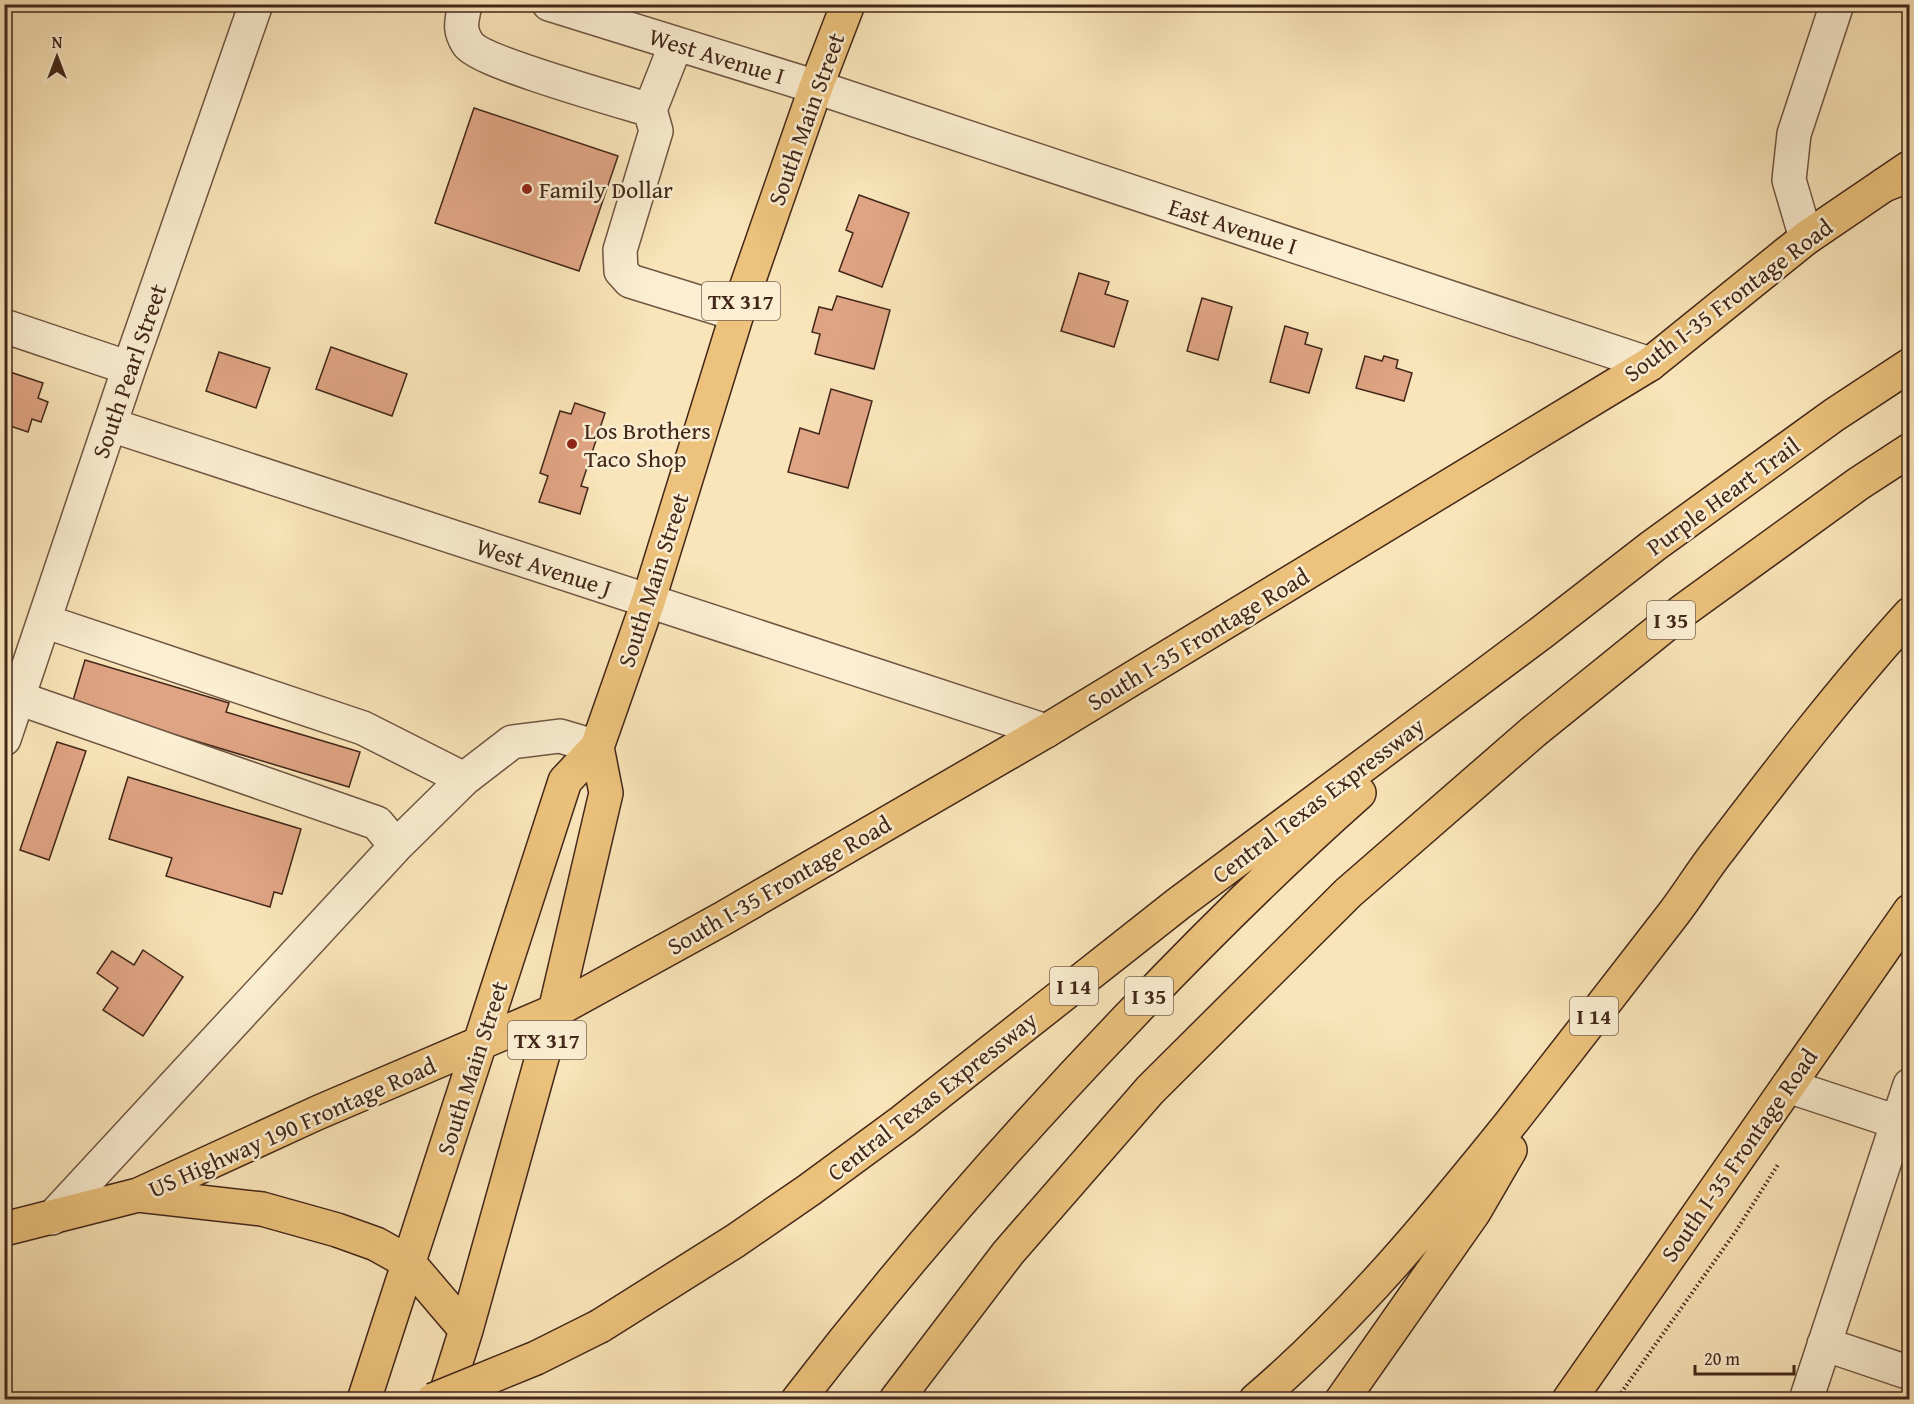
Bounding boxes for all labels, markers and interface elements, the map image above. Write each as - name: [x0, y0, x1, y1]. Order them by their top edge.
- street label: West Avenue I: [645, 19, 789, 93]
- north arrow: [27, 27, 87, 87]
- street label: South Main Street: [759, 27, 854, 210]
- text: N: [52, 30, 63, 54]
- place label: Family Dollar: [539, 172, 673, 207]
- marker: Family Dollar: [520, 182, 534, 196]
- street label: East Avenue I: [1164, 189, 1302, 263]
- street label: South I-35 Frontage Road: [1616, 210, 1840, 390]
- street label: South Pearl Street: [83, 279, 175, 463]
- road number: TX 317: [702, 282, 780, 320]
- place label: Los Brothers Taco Shop: [584, 413, 711, 476]
- street label: Purple Heart Trail: [1639, 428, 1807, 564]
- marker: Los Brothers Taco Shop: [565, 437, 579, 451]
- street label: South Main Street: [608, 488, 698, 672]
- street label: West Avenue J: [472, 529, 616, 605]
- street label: South I-35 Frontage Road: [1080, 559, 1316, 719]
- road number: I 35: [1647, 601, 1695, 639]
- street label: Central Texas Expressway: [1204, 708, 1432, 892]
- street label: South I-35 Frontage Road: [660, 806, 898, 964]
- road number: I 14: [1050, 967, 1098, 1005]
- street label: South Main Street: [427, 976, 517, 1160]
- road number: I 35: [1125, 977, 1173, 1015]
- road number: I 14: [1570, 997, 1618, 1035]
- street label: Central Texas Expressway: [819, 1003, 1045, 1189]
- road number: TX 317: [508, 1021, 586, 1059]
- street label: South I-35 Frontage Road: [1652, 1041, 1826, 1269]
- street label: US Highway 190 Frontage Road: [143, 1048, 442, 1206]
- scale bar: [1695, 1338, 1794, 1376]
- text: 20 m: [1704, 1345, 1740, 1372]

